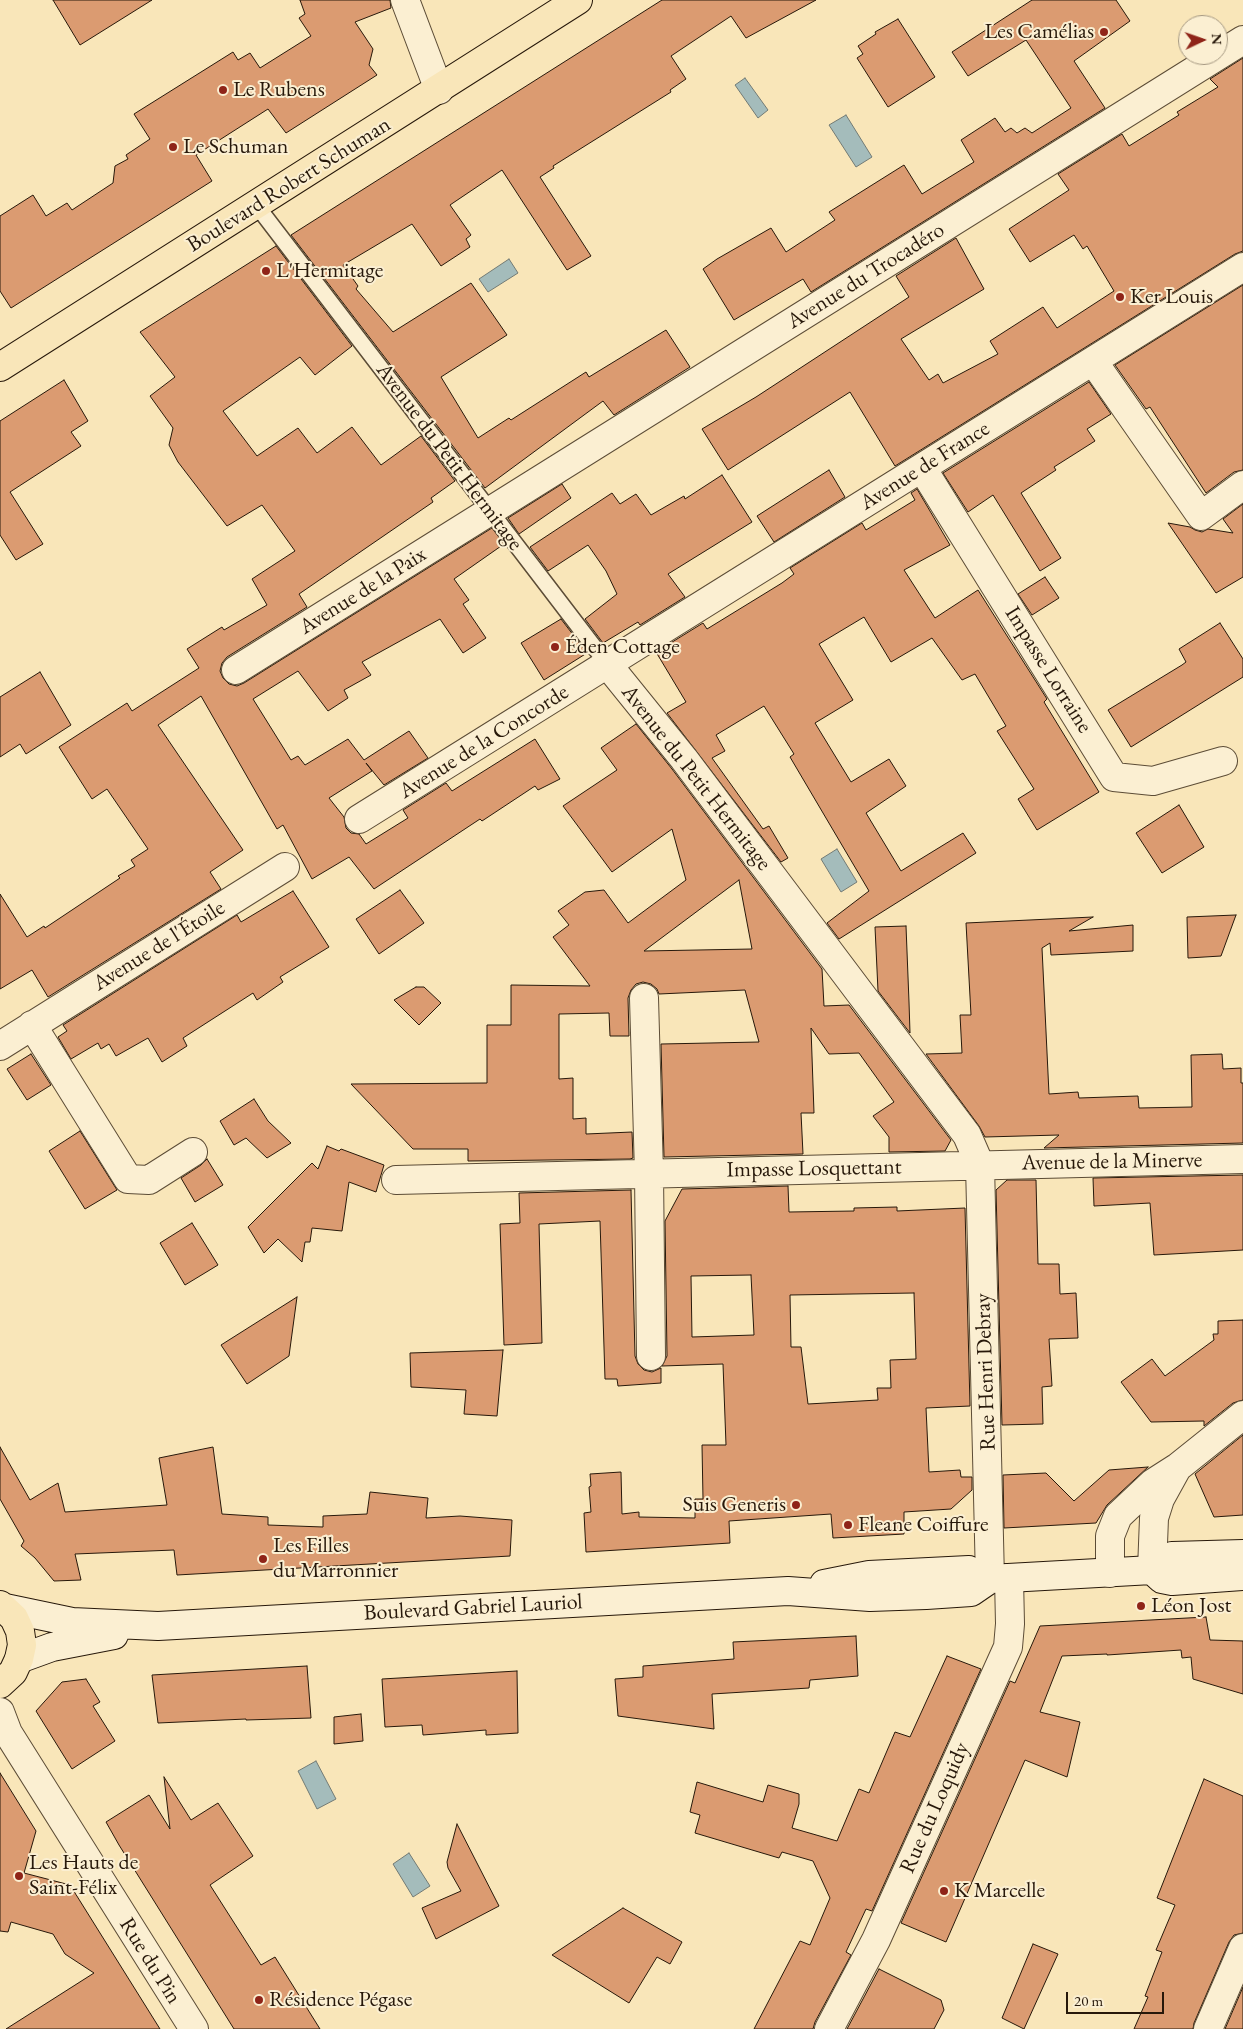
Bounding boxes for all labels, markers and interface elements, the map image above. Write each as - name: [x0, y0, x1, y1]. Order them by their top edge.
- north arrow: [1178, 15, 1228, 65]
- place label: Les Camélias: [984, 19, 1094, 45]
- marker: Les Camélias: [1098, 26, 1110, 38]
- text: N: [1208, 33, 1226, 45]
- place label: Le Rubens: [233, 77, 325, 103]
- marker: Le Rubens: [217, 84, 229, 96]
- street label: Boulevard Robert Schuman: [182, 112, 396, 258]
- place label: Le Schuman: [183, 134, 288, 160]
- marker: Le Schuman: [167, 141, 179, 153]
- street label: Avenue du Trocadéro: [782, 217, 950, 335]
- place label: L'Hermitage: [276, 258, 383, 284]
- marker: L'Hermitage: [260, 265, 272, 277]
- place label: Ker Louis: [1130, 284, 1213, 310]
- marker: Ker Louis: [1114, 291, 1126, 303]
- street label: Avenue du Petit Hermitage: [370, 358, 528, 556]
- street label: Avenue de France: [855, 416, 995, 516]
- street label: Avenue de la Paix: [295, 541, 431, 641]
- street label: Impasse Lorraine: [999, 602, 1097, 738]
- place label: Éden Cottage: [565, 634, 680, 660]
- marker: Éden Cottage: [549, 641, 561, 653]
- street label: Avenue de la Concorde: [394, 679, 574, 805]
- street label: Avenue du Petit Hermitage: [615, 680, 777, 876]
- street label: Avenue de l'Étoile: [88, 895, 230, 997]
- street label: Avenue de la Minerve: [1022, 1147, 1202, 1177]
- street label: Impasse Losquettant: [726, 1154, 902, 1184]
- street label: Rue Henri Debray: [970, 1293, 1002, 1451]
- place label: Suis Generis: [683, 1492, 786, 1518]
- marker: Suis Generis: [790, 1499, 802, 1511]
- place label: Fleane Coiffure: [858, 1512, 989, 1538]
- marker: Fleane Coiffure: [842, 1519, 854, 1531]
- place label: Les Filles du Marronnier: [273, 1533, 398, 1584]
- marker: Les Filles du Marronnier: [257, 1553, 269, 1565]
- street label: Boulevard Gabriel Lauriol: [363, 1589, 583, 1627]
- place label: Léon Jost: [1151, 1593, 1231, 1619]
- marker: Léon Jost: [1135, 1600, 1147, 1612]
- street label: Rue du Loquidy: [894, 1739, 976, 1877]
- place label: Les Hauts de Saint-Félix: [29, 1850, 138, 1902]
- marker: Les Hauts de Saint-Félix: [13, 1870, 25, 1882]
- place label: K Marcelle: [954, 1878, 1045, 1904]
- marker: K Marcelle: [938, 1885, 950, 1897]
- street label: Rue du Pin: [113, 1913, 187, 2009]
- scale bar: [1068, 1982, 1166, 2014]
- place label: Résidence Pégase: [269, 1987, 412, 2013]
- text: 20 m: [1074, 1991, 1103, 2010]
- marker: Résidence Pégase: [253, 1994, 265, 2006]

